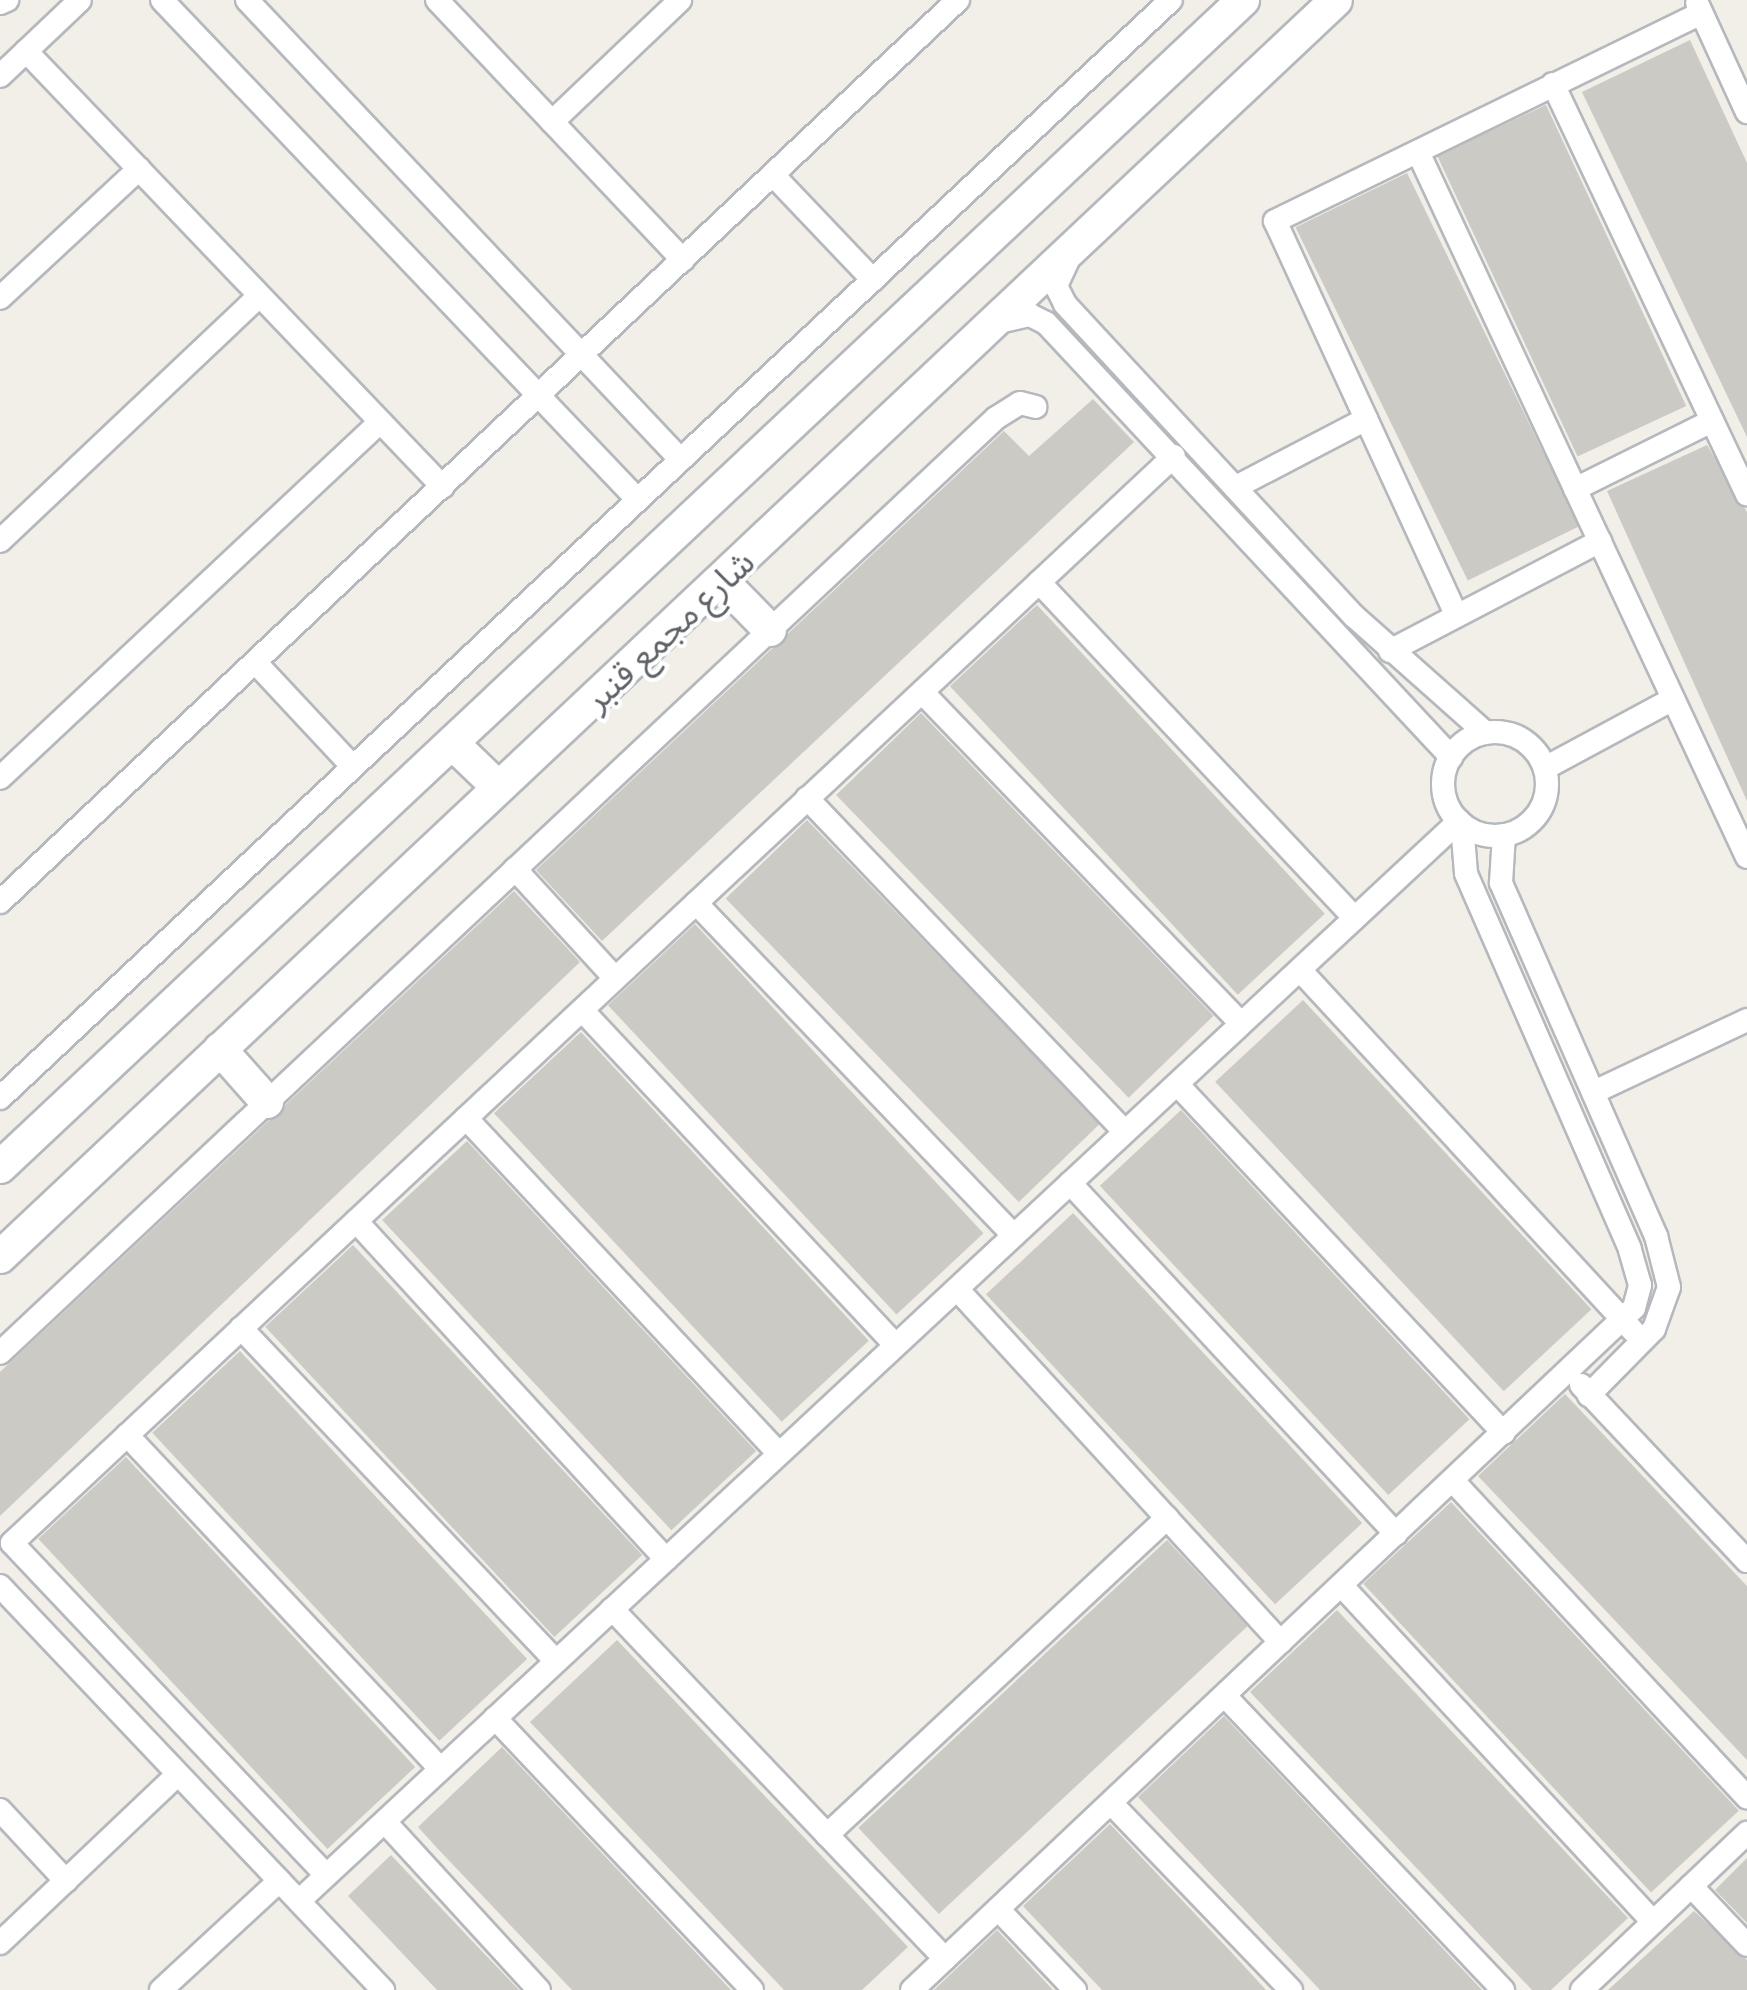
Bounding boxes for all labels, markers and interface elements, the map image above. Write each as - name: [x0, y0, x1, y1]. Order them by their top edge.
- street label: شارع مجمع قنبر: [574, 540, 762, 718]

